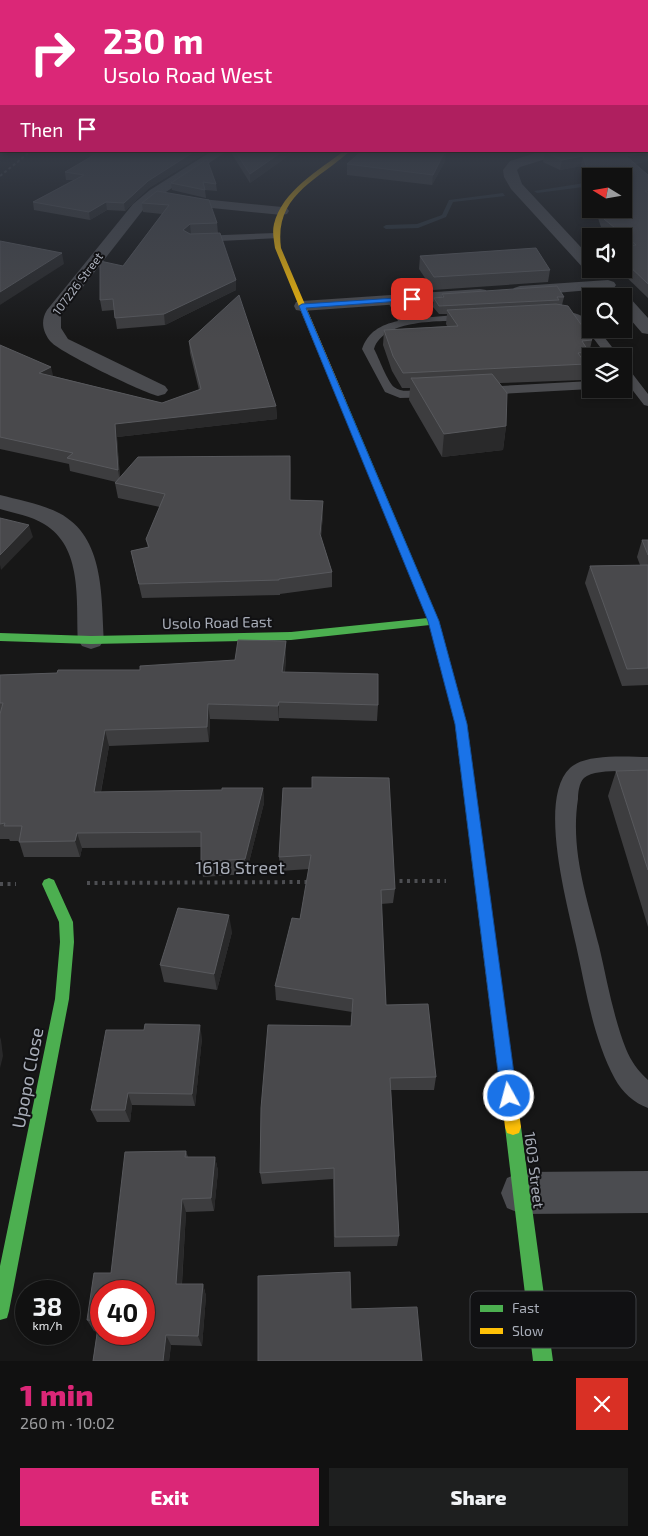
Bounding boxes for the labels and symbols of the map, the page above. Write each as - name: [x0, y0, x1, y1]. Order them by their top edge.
- north arrow: [582, 168, 632, 218]
- street label: 107226 Street: [49, 249, 105, 317]
- pin: [391, 278, 433, 320]
- street label: Usolo Road East: [162, 612, 273, 632]
- street label: 1618 Street: [195, 856, 285, 878]
- street label: Upopo Close: [6, 1026, 48, 1130]
- position arrow: [482, 1069, 534, 1121]
- street label: 1603 Street: [521, 1131, 549, 1209]
- speed limit sign: 40: [90, 1280, 155, 1345]
- legend: [470, 1291, 636, 1348]
- text: Fast: [512, 1299, 539, 1316]
- text: Slow: [512, 1322, 544, 1339]

